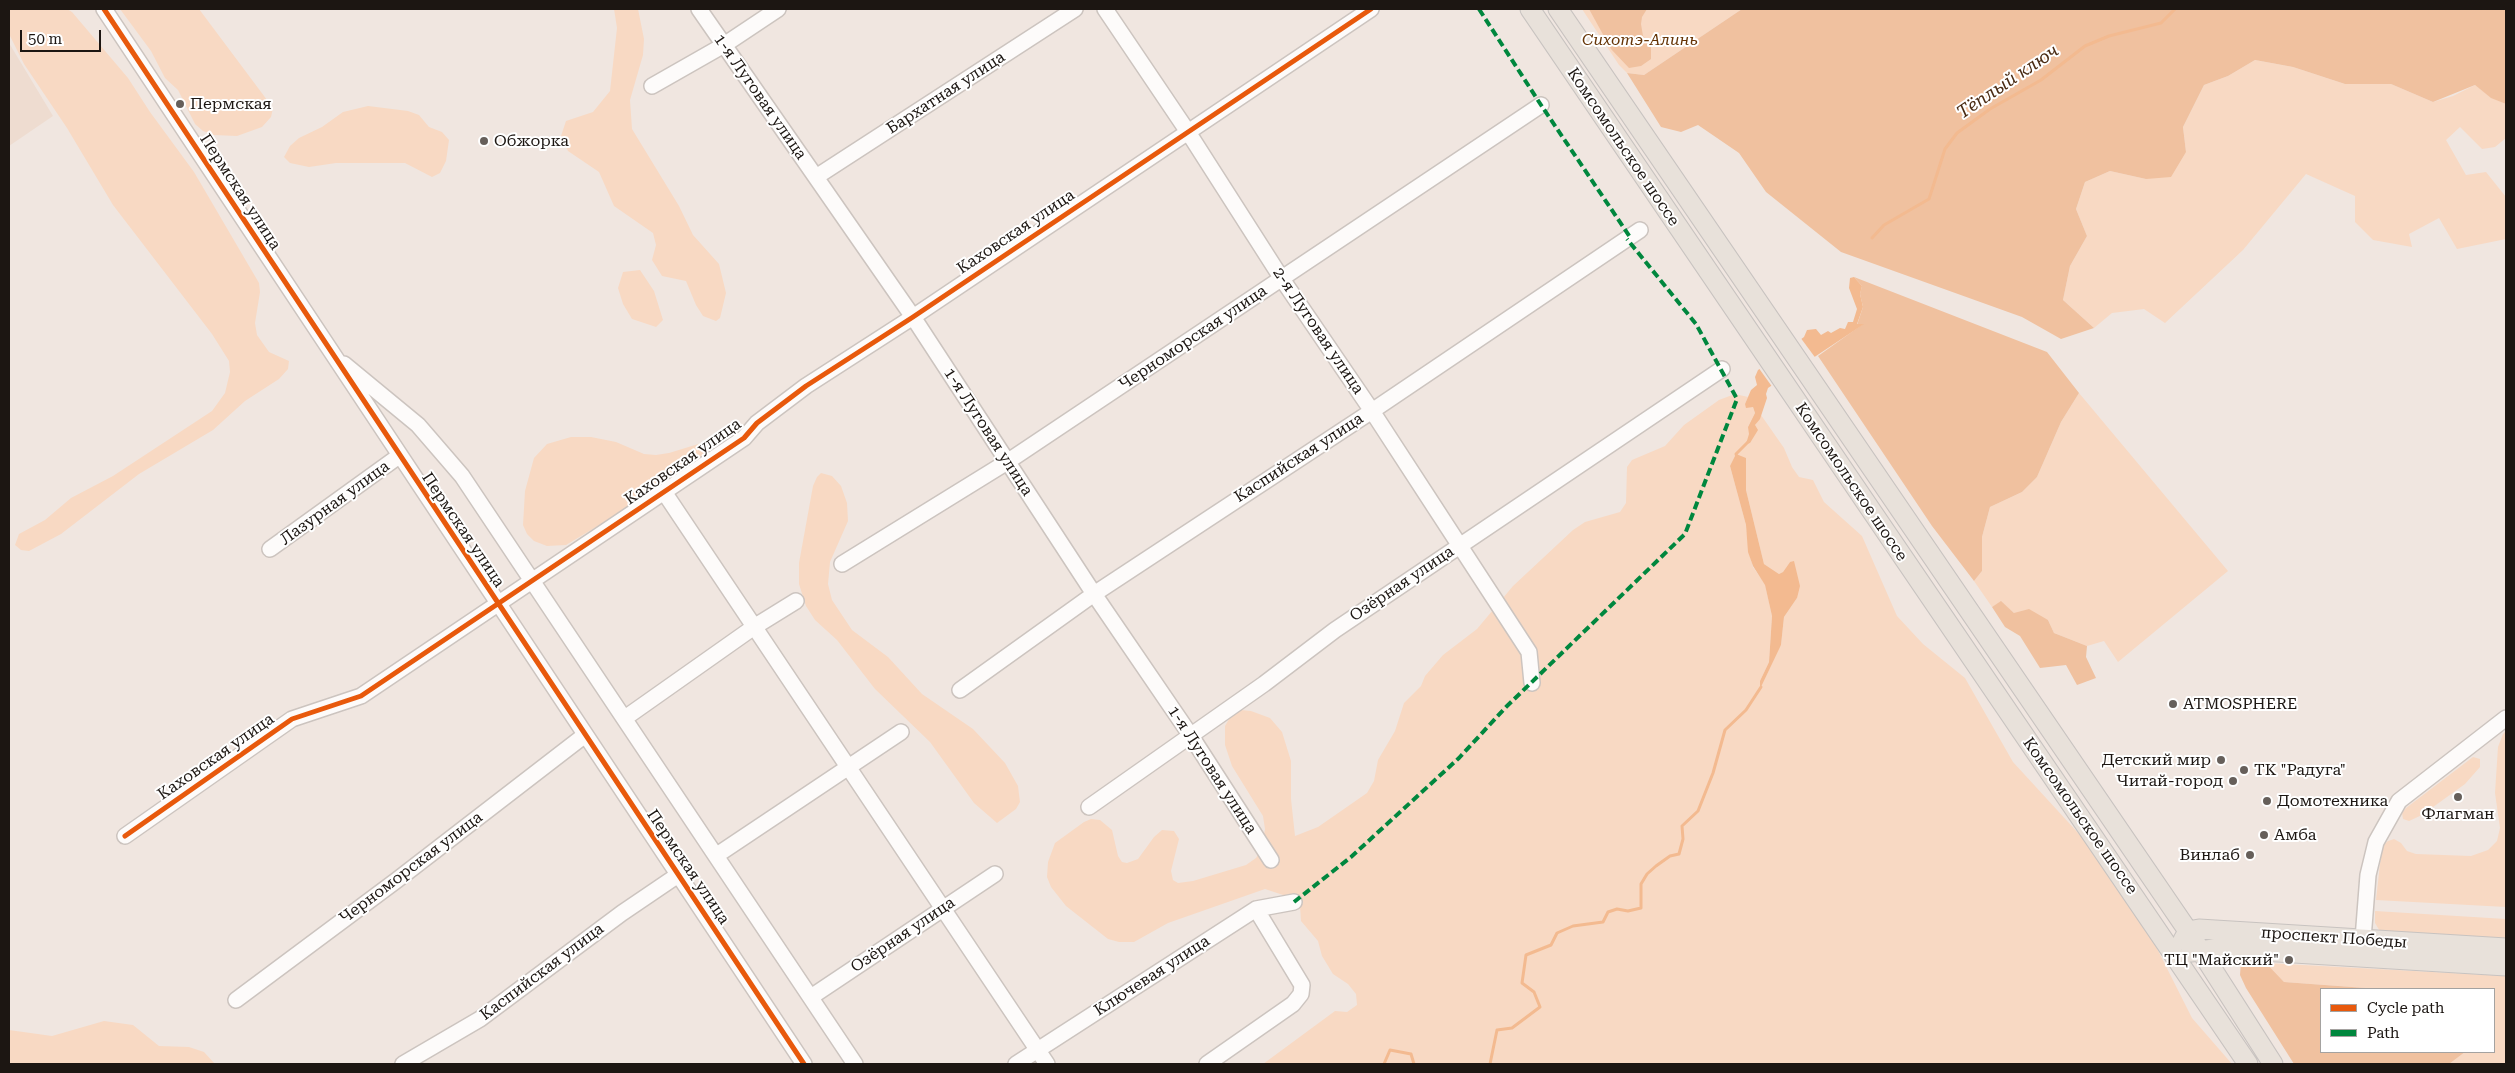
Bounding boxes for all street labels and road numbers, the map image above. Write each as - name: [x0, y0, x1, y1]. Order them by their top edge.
- street label: 1-я Луговая улица: [709, 31, 811, 163]
- street label: Бархатная улица: [883, 48, 1009, 138]
- street label: Комсомольское шоссе: [1563, 64, 1683, 230]
- street label: Пермская улица: [195, 130, 285, 254]
- street label: Каховская улица: [954, 186, 1078, 278]
- street label: 2-я Луговая улица: [1268, 264, 1368, 398]
- street label: Черноморская улица: [1115, 281, 1271, 395]
- street label: 1-я Луговая улица: [939, 364, 1037, 500]
- street label: Комсомольское шоссе: [1791, 399, 1911, 565]
- street label: Каспийская улица: [1231, 409, 1367, 507]
- street label: Каховская улица: [621, 415, 745, 509]
- street label: Лазурная улица: [277, 457, 393, 549]
- street label: Пермская улица: [417, 469, 509, 591]
- street label: Озёрная улица: [1346, 542, 1458, 626]
- street label: 1-я Луговая улица: [1163, 702, 1261, 838]
- street label: Каховская улица: [154, 710, 278, 804]
- street label: Комсомольское шоссе: [2019, 734, 2141, 898]
- street label: Пермская улица: [642, 806, 734, 928]
- street label: Черноморская улица: [336, 808, 486, 928]
- street label: Озёрная улица: [847, 893, 959, 977]
- street label: Каспийская улица: [476, 919, 608, 1025]
- street label: проспект Победы: [2260, 923, 2408, 953]
- street label: Ключевая улица: [1091, 931, 1213, 1021]

